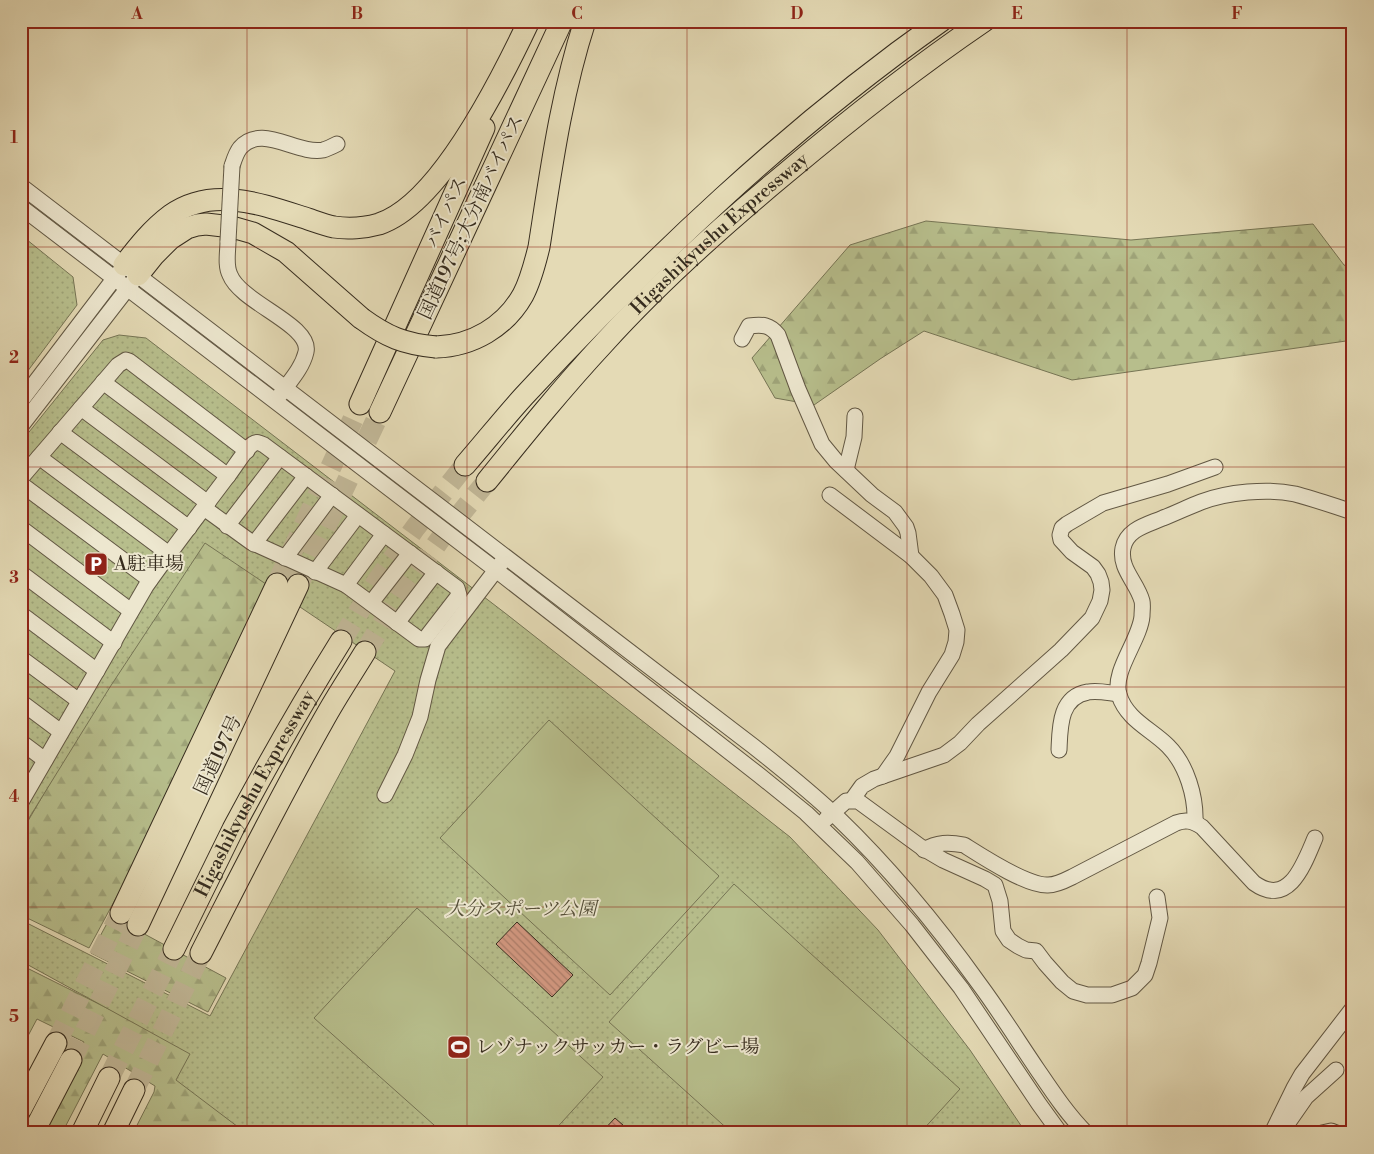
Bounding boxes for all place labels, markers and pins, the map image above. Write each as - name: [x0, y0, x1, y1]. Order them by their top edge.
- parking icon: A駐車場: [83, 551, 109, 577]
- place label: A駐車場: [113, 552, 184, 576]
- sports icon: レゾナックサッカー・ラグビー場: [446, 1034, 472, 1060]
- place label: レゾナックサッカー・ラグビー場: [476, 1035, 759, 1059]

